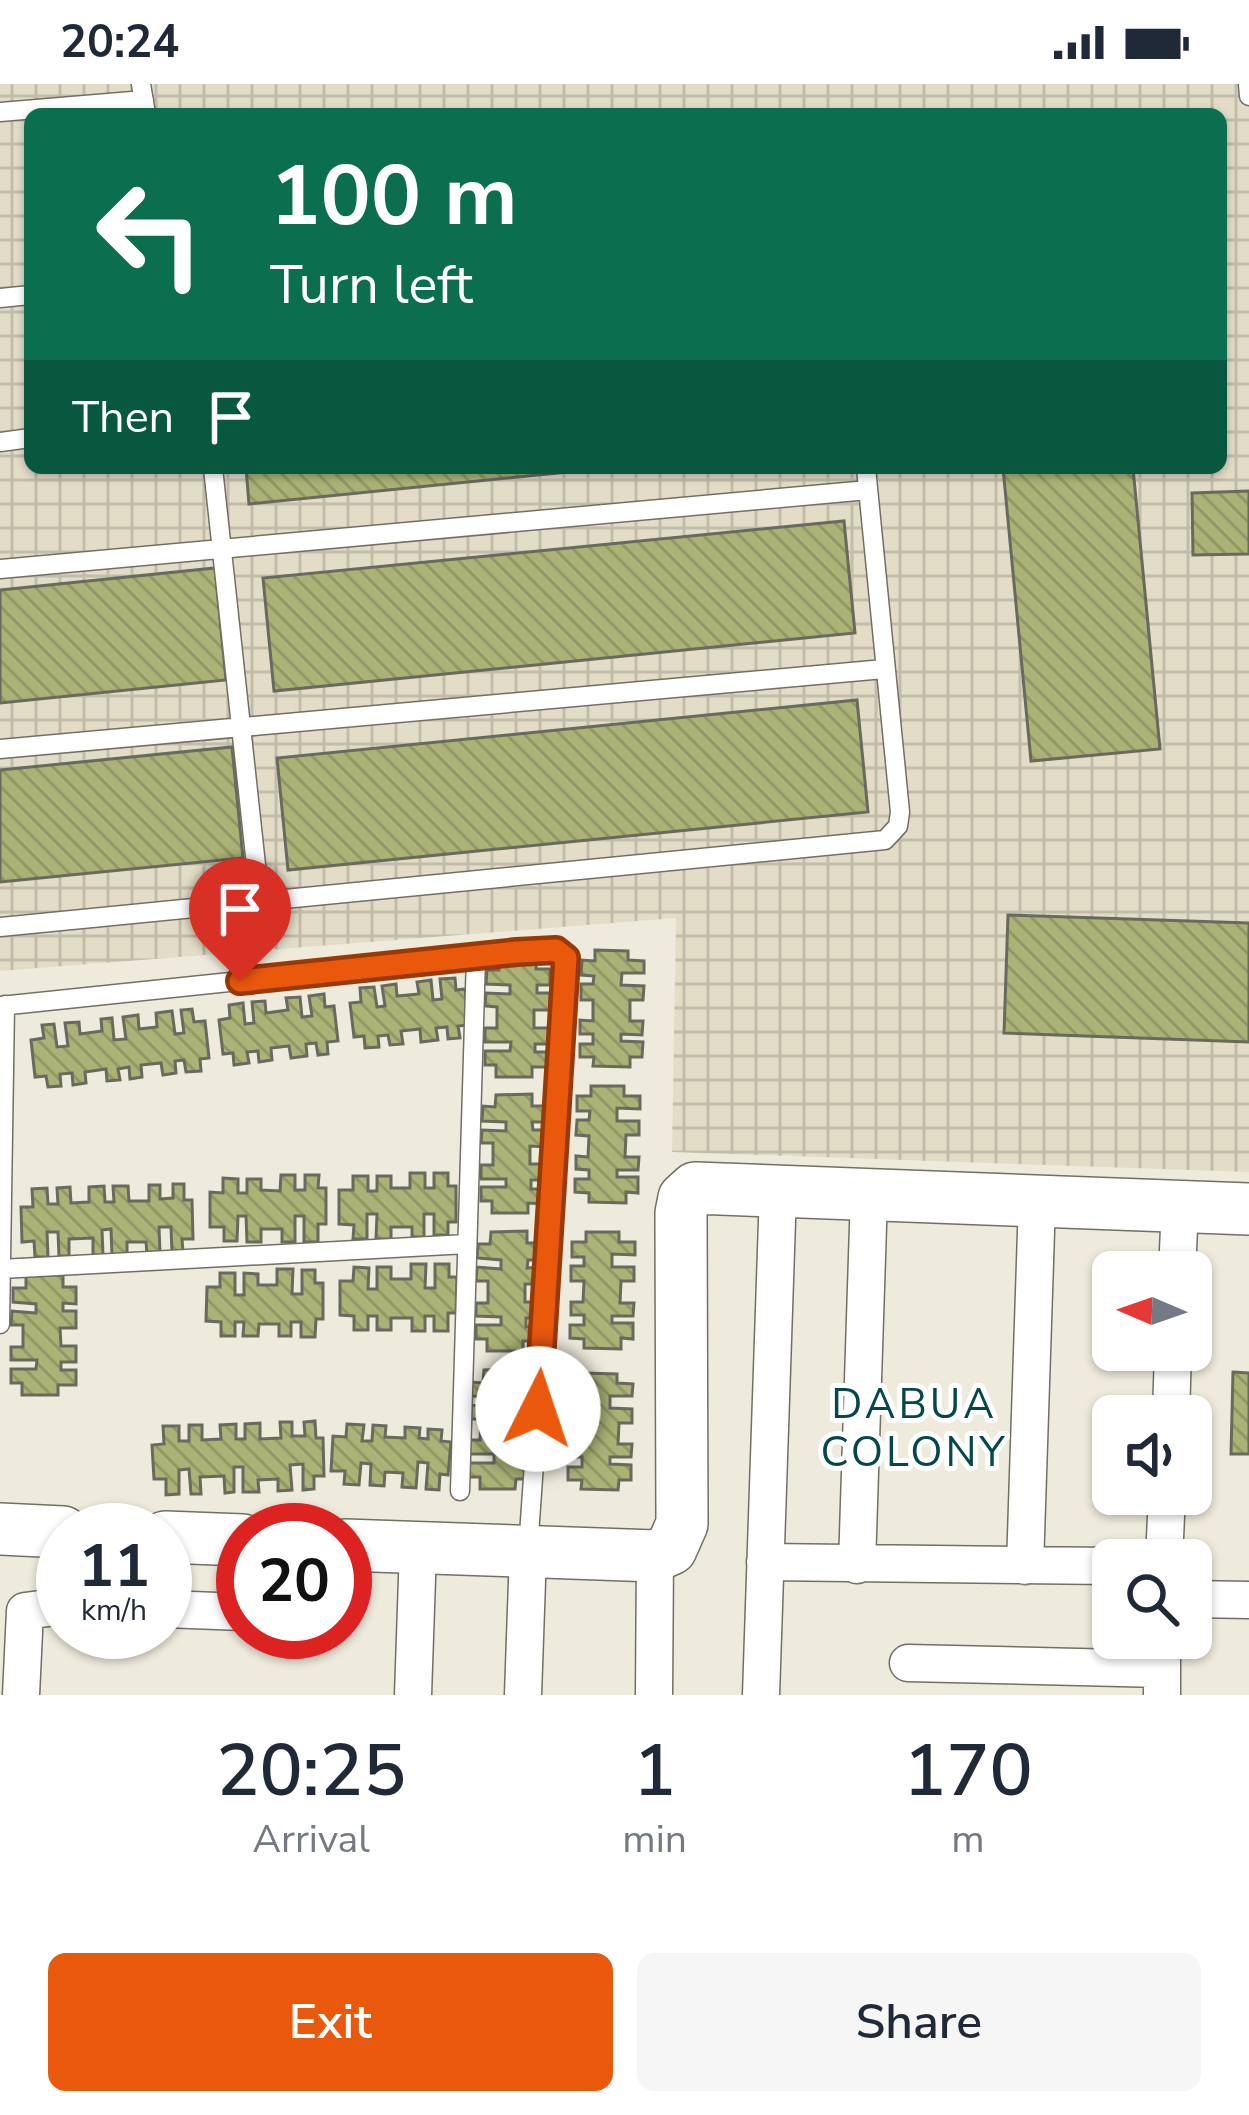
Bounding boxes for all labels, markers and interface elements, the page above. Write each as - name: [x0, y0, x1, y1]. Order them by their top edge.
- text: 20:24: [60, 12, 179, 73]
- text: 100 m: [270, 139, 518, 254]
- icon: left: [72, 156, 228, 312]
- text: Turn left: [270, 248, 473, 322]
- icon: arrive: [198, 384, 264, 450]
- text: Then: [72, 387, 174, 448]
- pin: [189, 858, 291, 981]
- icon: arrive: [207, 876, 273, 942]
- north arrow: [1092, 1251, 1212, 1371]
- map controls: [1092, 1251, 1212, 1659]
- position arrow: [475, 1346, 601, 1472]
- district label: DABUA COLONY: [820, 1376, 1008, 1481]
- button: sound: [1092, 1395, 1212, 1515]
- speed limit sign: 20: [216, 1503, 372, 1659]
- text: 11: [78, 1525, 150, 1607]
- button: search: [1092, 1539, 1212, 1659]
- text: km/h: [81, 1590, 147, 1631]
- text: 20:25: [216, 1722, 406, 1820]
- text: 1: [633, 1722, 676, 1820]
- text: 170: [903, 1722, 1033, 1820]
- text: Arrival: [253, 1813, 370, 1866]
- text: min: [622, 1813, 687, 1866]
- text: m: [951, 1813, 985, 1866]
- button: Exit: [48, 1953, 613, 2091]
- button: Share: [637, 1953, 1201, 2091]

